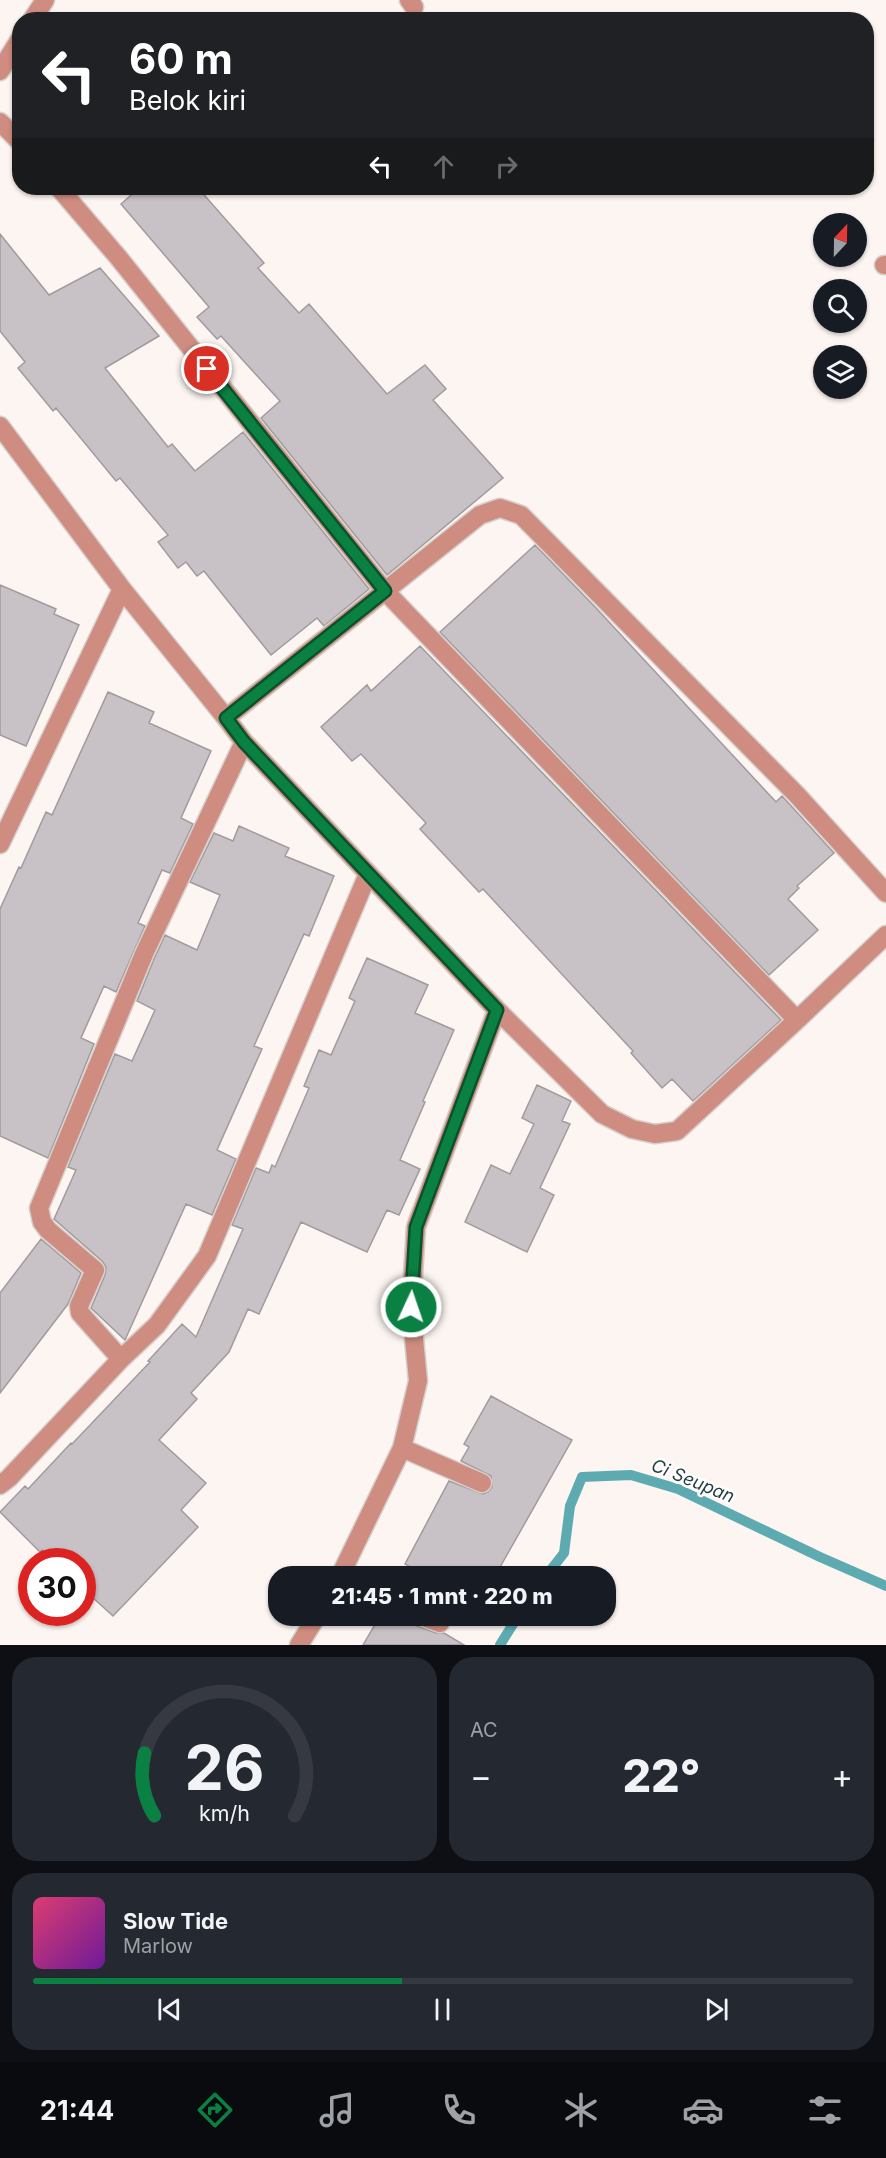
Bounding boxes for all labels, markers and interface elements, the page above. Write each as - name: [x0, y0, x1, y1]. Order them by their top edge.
- text: 60 m: [129, 33, 233, 84]
- icon: left: [30, 36, 108, 114]
- text: Belok kiri: [129, 84, 246, 117]
- icon: left: [364, 150, 397, 183]
- icon: ahead: [427, 150, 460, 183]
- icon: right: [490, 150, 523, 183]
- north arrow: [813, 213, 867, 267]
- map controls: [813, 213, 867, 399]
- button: search: [813, 279, 867, 333]
- pin: [181, 343, 232, 394]
- button: layers: [813, 345, 867, 399]
- icon: arrive: [190, 352, 223, 385]
- position arrow: [379, 1275, 443, 1339]
- water label: Ci Seupan: [649, 1454, 738, 1507]
- speed limit sign: 30: [18, 1548, 96, 1626]
- text: 21:45 · 1 mnt · 220 m: [331, 1583, 553, 1609]
- text: AC: [470, 1718, 498, 1742]
- text: 26: [185, 1730, 264, 1805]
- text: 22°: [622, 1748, 701, 1803]
- text: −: [470, 1756, 492, 1796]
- text: +: [831, 1756, 853, 1796]
- text: km/h: [199, 1800, 250, 1826]
- text: Slow Tide: [123, 1908, 228, 1934]
- text: Marlow: [123, 1934, 193, 1958]
- icon: previous: [153, 1993, 186, 2026]
- icon: pause: [426, 1993, 459, 2026]
- icon: next: [700, 1993, 733, 2026]
- icon: directions: [194, 2089, 236, 2131]
- icon: music: [316, 2089, 358, 2131]
- icon: phone: [438, 2089, 480, 2131]
- icon: climate: [560, 2089, 602, 2131]
- icon: car: [682, 2089, 724, 2131]
- icon: filters: [804, 2089, 846, 2131]
- text: 21:44: [40, 2094, 114, 2127]

